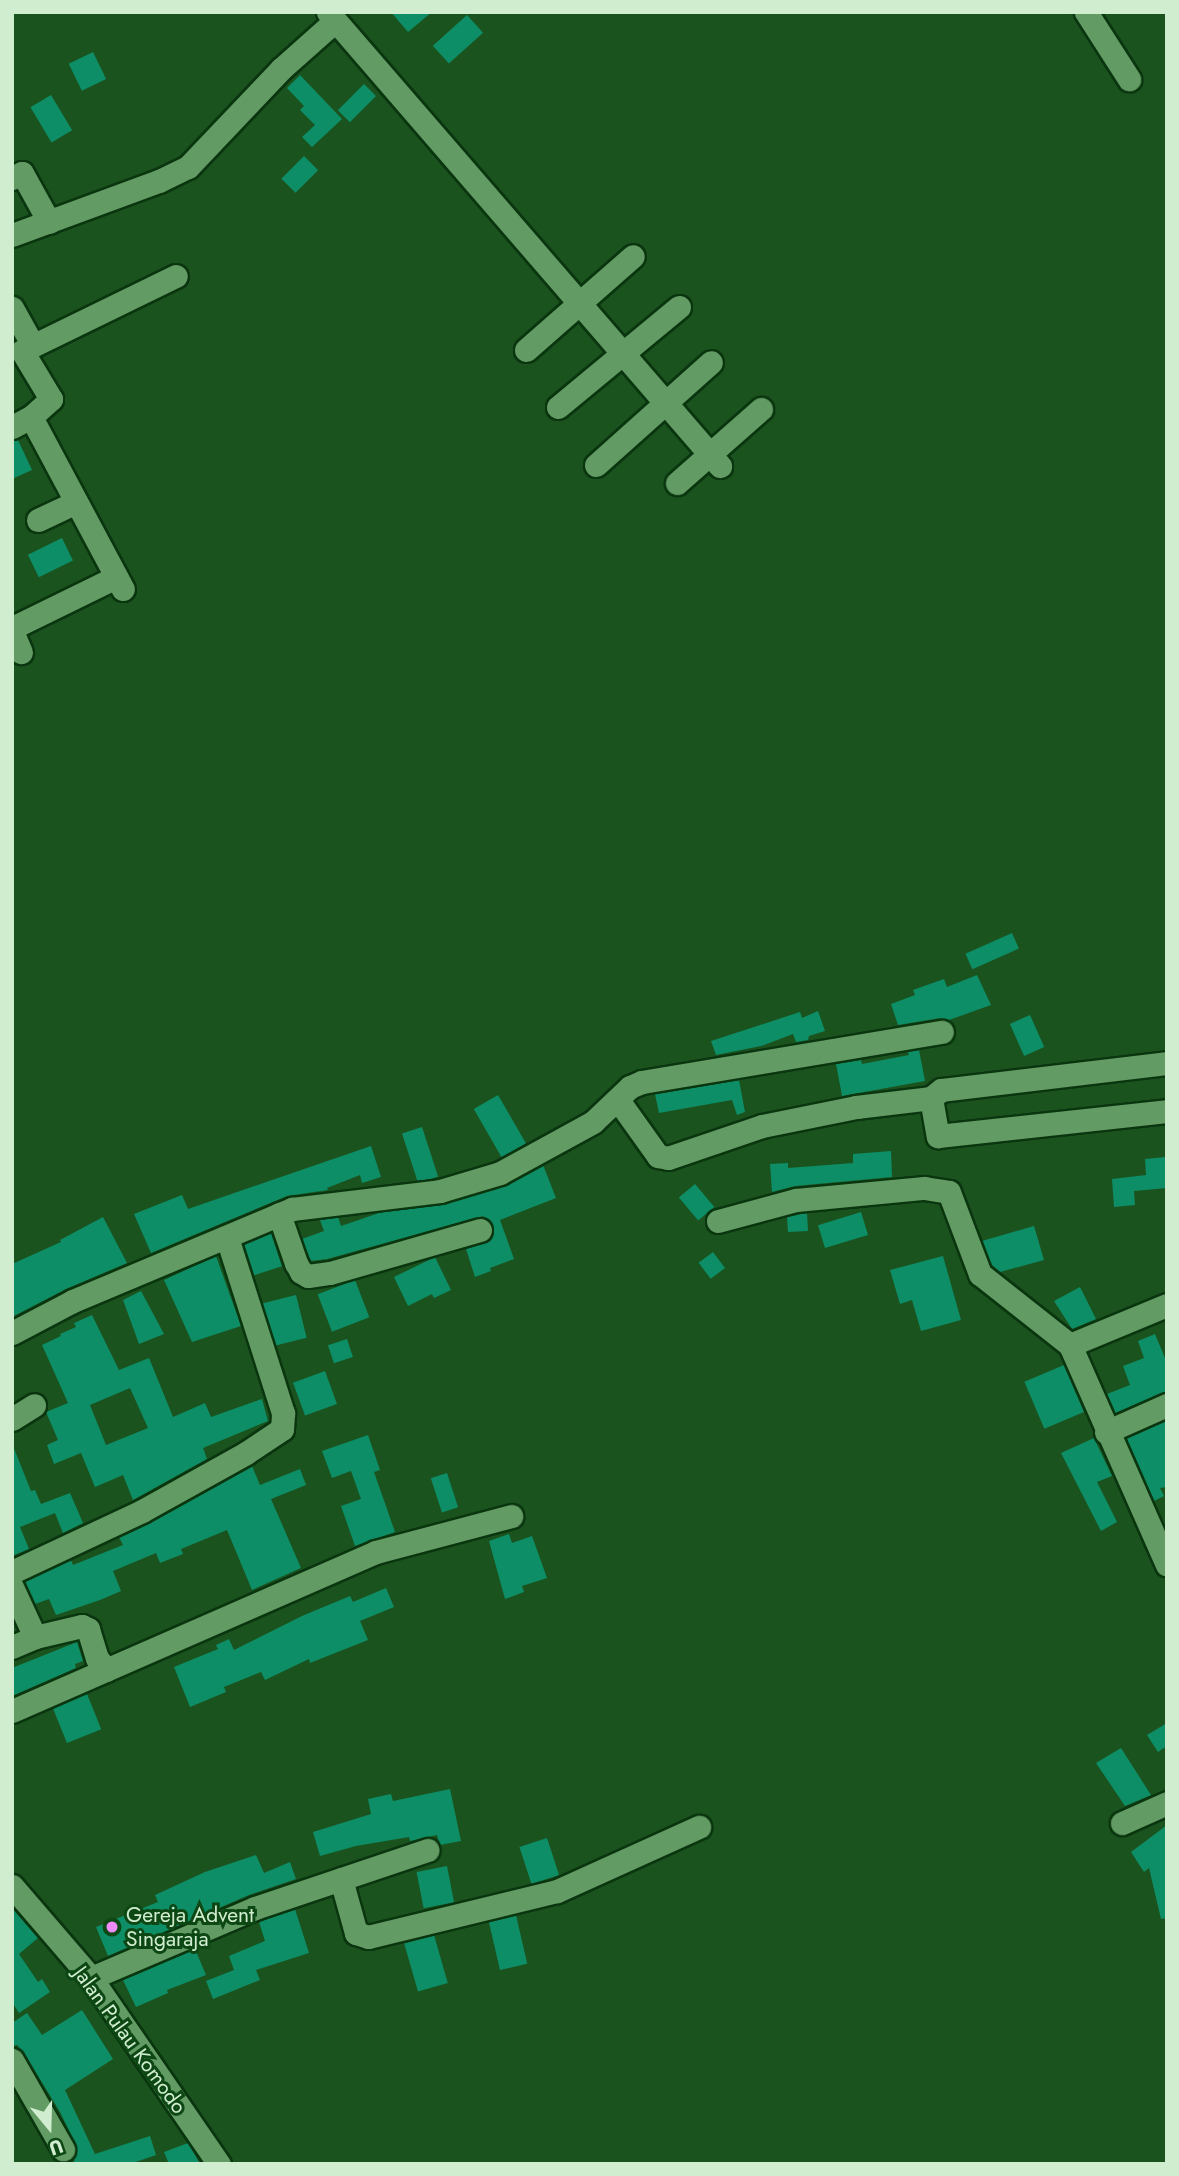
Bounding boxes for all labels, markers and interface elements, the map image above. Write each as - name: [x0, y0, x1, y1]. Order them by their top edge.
- place label: Gereja Advent Singaraja: [126, 1902, 254, 1952]
- marker: Gereja Advent Singaraja: [104, 1919, 120, 1935]
- street label: Jalan Pulau Komodo: [68, 1962, 192, 2118]
- north arrow: [14, 2092, 84, 2162]
- text: U: [45, 2132, 67, 2162]

